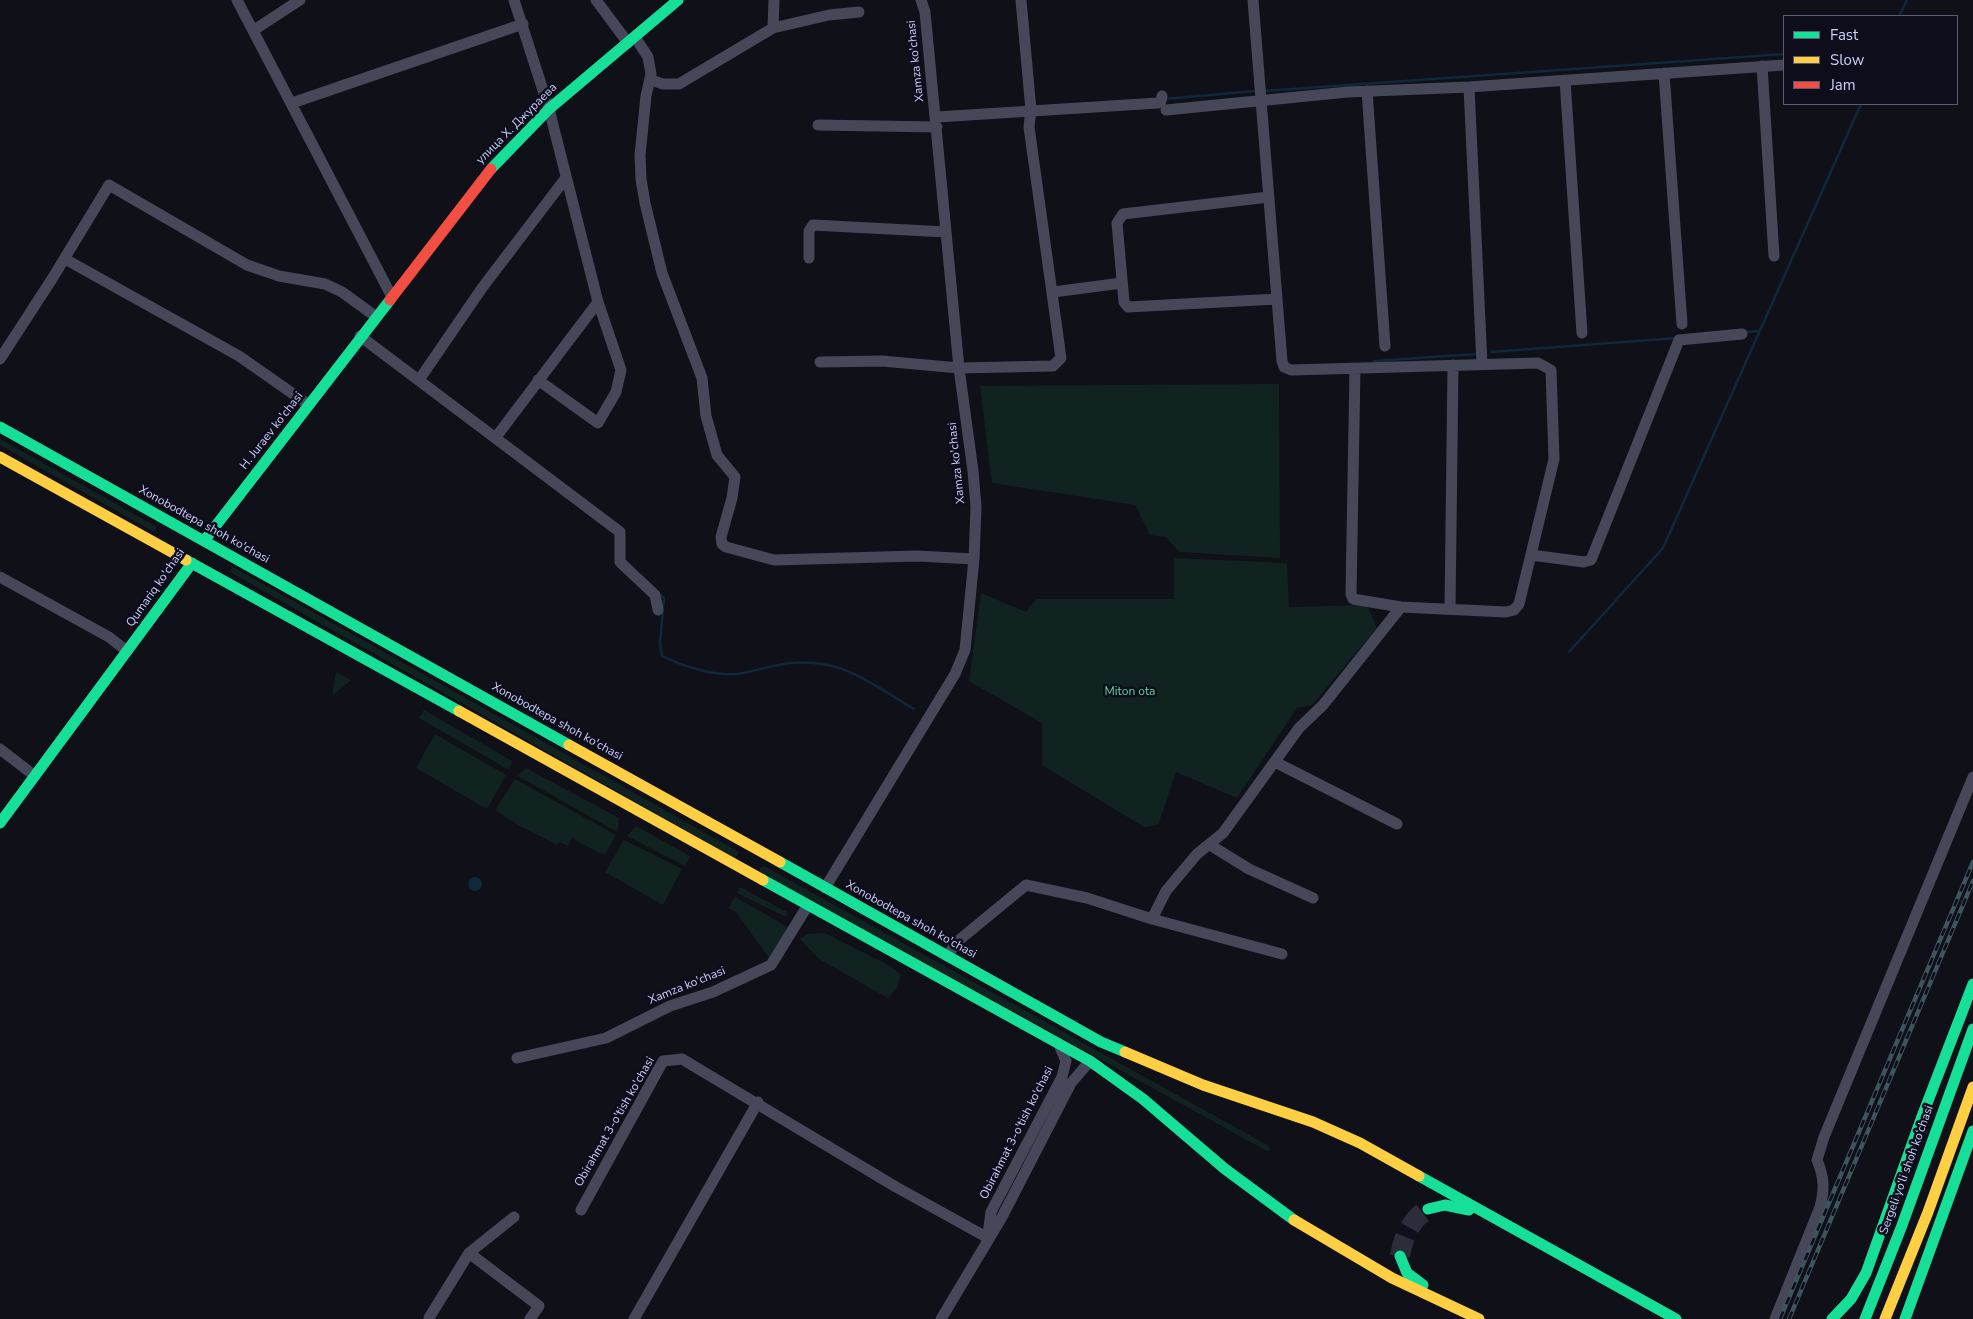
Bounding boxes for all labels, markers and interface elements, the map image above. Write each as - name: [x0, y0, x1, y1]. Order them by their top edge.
- legend: [1783, 15, 1958, 105]
- street label: Xamza ko'chasi: [905, 20, 927, 102]
- text: Fast: [1830, 25, 1858, 45]
- text: Slow: [1830, 50, 1864, 70]
- text: Jam: [1830, 75, 1856, 95]
- street label: улица Х. Джураева: [474, 81, 560, 167]
- street label: H. Juraev ko'chasi: [237, 389, 307, 473]
- street label: Xamza ko'chasi: [946, 422, 968, 504]
- street label: Xonobodtepa shoh ko'chasi: [136, 483, 272, 567]
- street label: Qumariq ko'chasi: [124, 546, 188, 630]
- street label: Xonobodtepa shoh ko'chasi: [489, 680, 625, 764]
- park label: Miton ota: [1105, 685, 1155, 699]
- street label: Xonobodtepa shoh ko'chasi: [843, 878, 979, 962]
- street label: Xamza ko'chasi: [646, 964, 728, 1008]
- street label: Obirahmat 3-o'tish ko'chasi: [572, 1055, 658, 1189]
- street label: Obirahmat 3-o'tish ko'chasi: [977, 1064, 1057, 1202]
- street label: Sergeli yo‘li shoh ko‘chasi: [1877, 1104, 1937, 1236]

